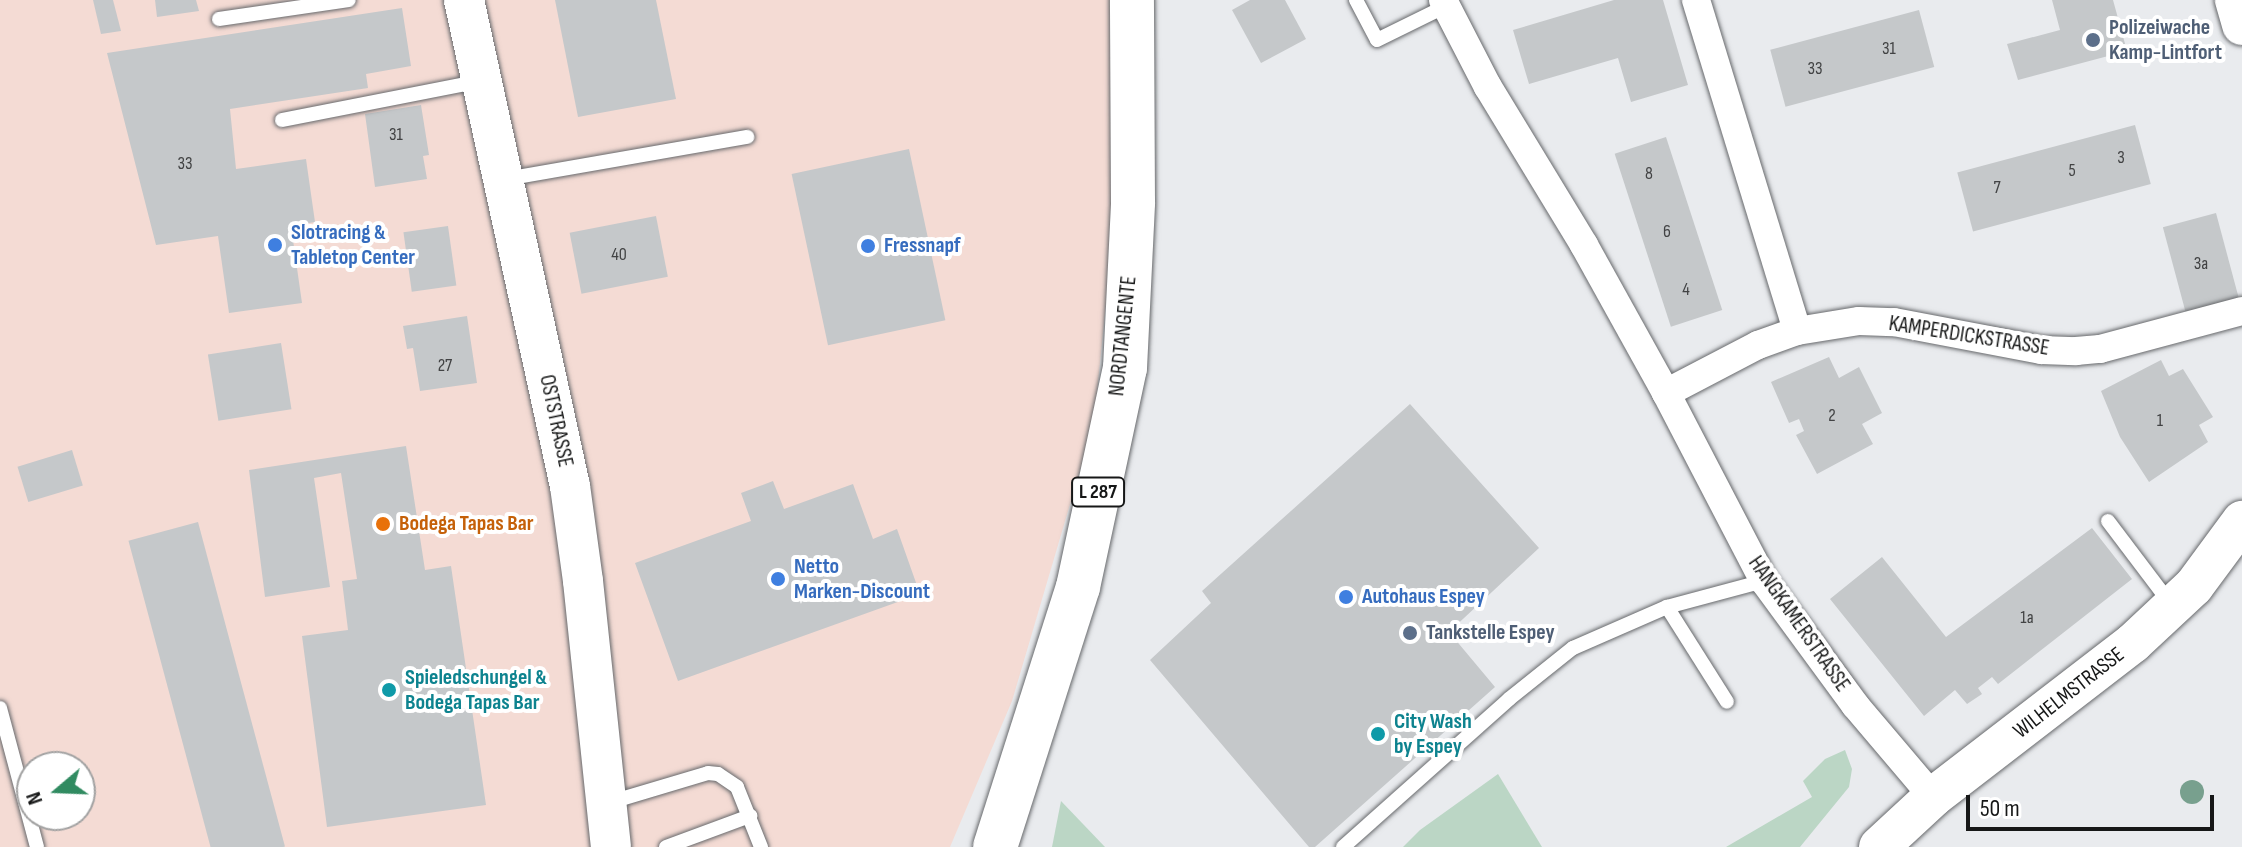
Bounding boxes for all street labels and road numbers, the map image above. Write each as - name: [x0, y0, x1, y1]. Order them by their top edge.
- street label: NORDTANGENTE: [1104, 275, 1142, 397]
- street label: KAMPERDICKSTRASSE: [1887, 310, 2051, 362]
- street label: OSTSTRASSE: [533, 372, 579, 470]
- road number: L 287: [1070, 476, 1126, 508]
- street label: HANGKAMERSTRASSE: [1742, 551, 1856, 697]
- street label: WILHELMSTRASSE: [2008, 642, 2130, 744]

